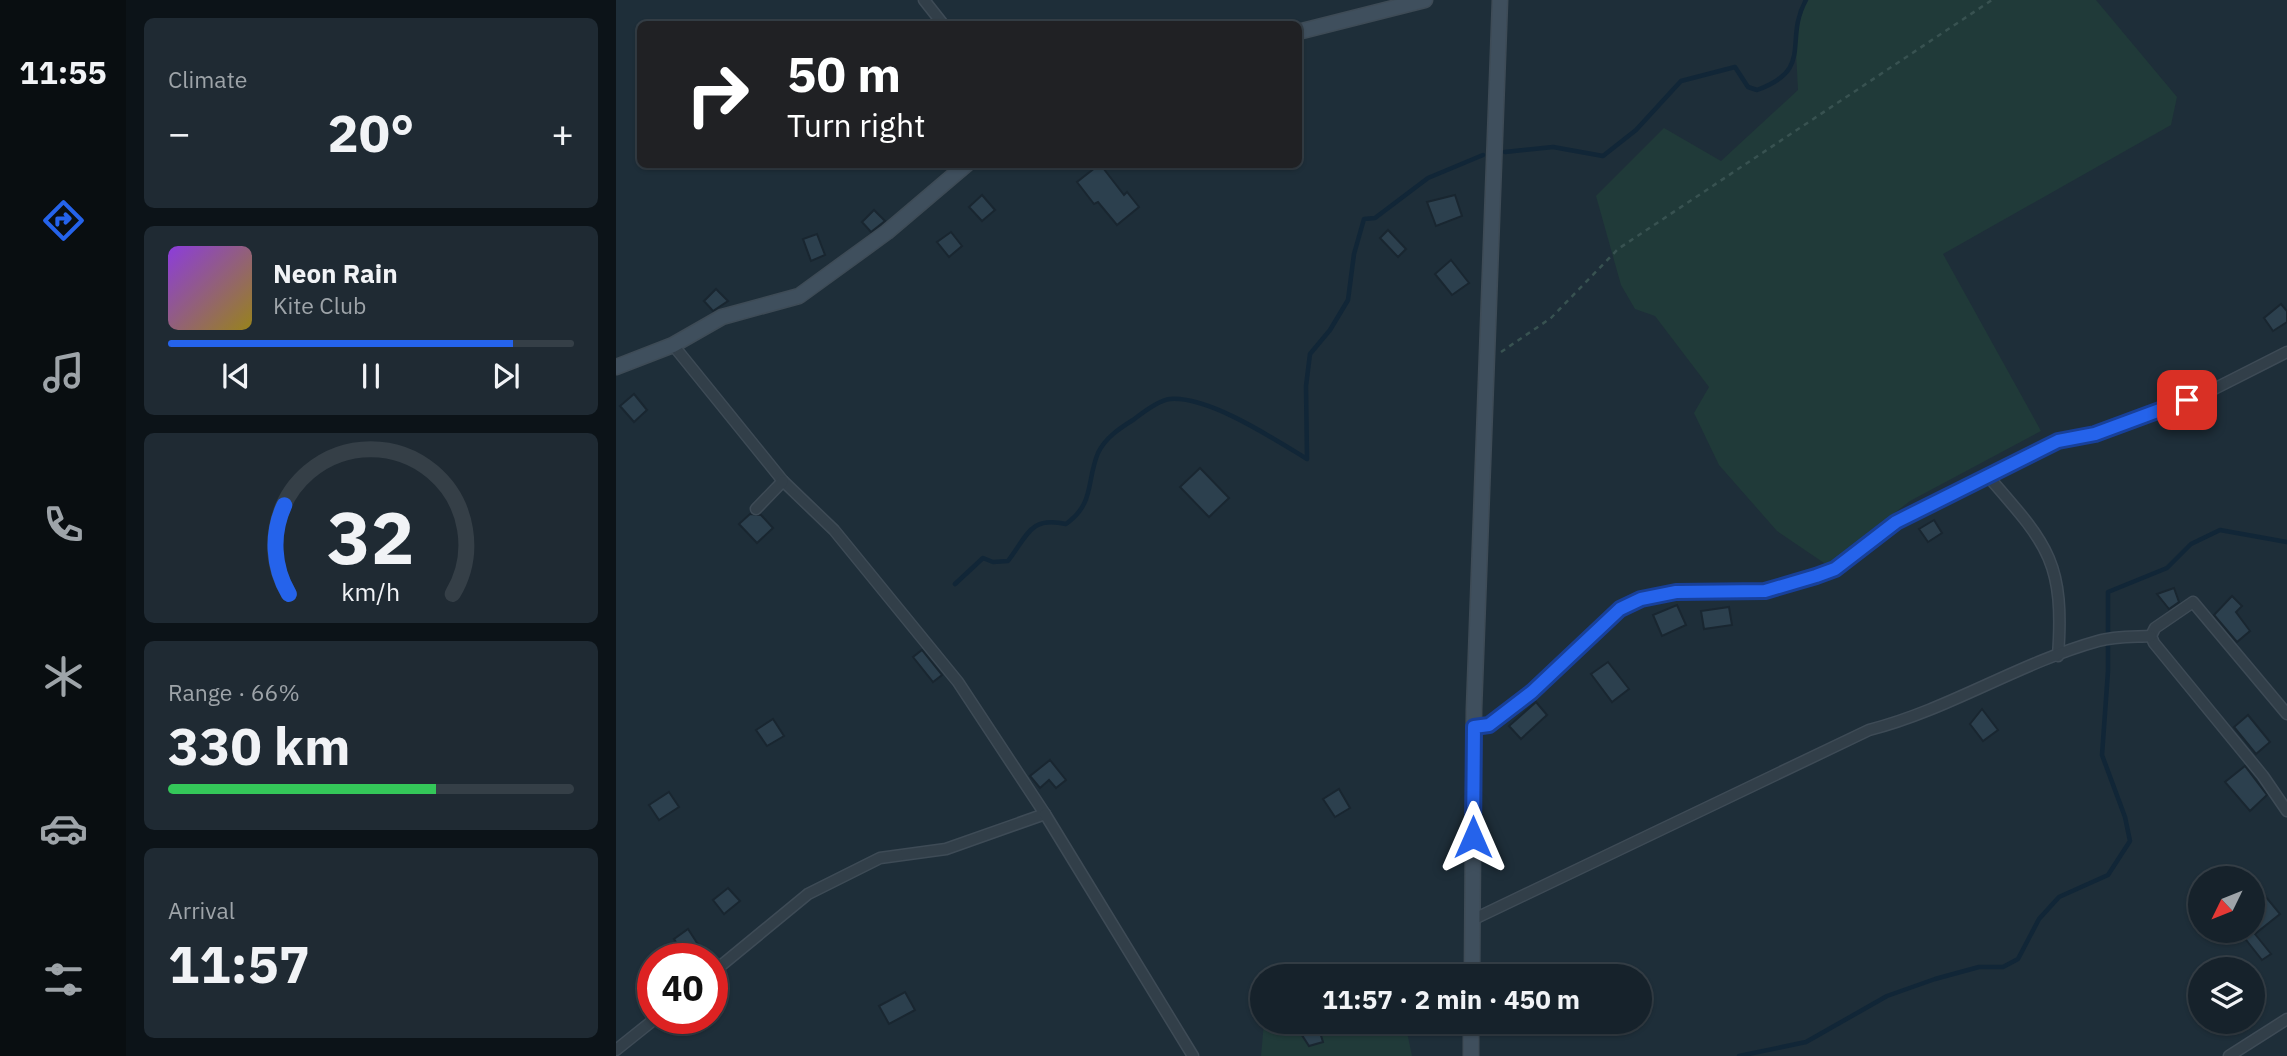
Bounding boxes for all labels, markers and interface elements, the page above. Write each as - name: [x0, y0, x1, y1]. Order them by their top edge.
- text: 50 m: [787, 42, 901, 105]
- icon: right: [672, 49, 763, 140]
- text: 11:55: [19, 51, 107, 93]
- text: Climate: [168, 64, 247, 94]
- text: 20°: [328, 99, 414, 166]
- text: Turn right: [787, 104, 925, 146]
- text: −: [168, 108, 191, 157]
- text: +: [551, 108, 574, 157]
- icon: directions: [39, 196, 88, 245]
- text: Neon Rain: [273, 256, 398, 290]
- text: Kite Club: [273, 290, 366, 320]
- icon: music: [39, 348, 88, 397]
- icon: previous: [217, 357, 255, 395]
- icon: pause: [352, 357, 390, 395]
- icon: next: [487, 357, 525, 395]
- pin: [2157, 370, 2217, 430]
- icon: arrive: [2168, 381, 2206, 419]
- text: 32: [327, 489, 415, 584]
- icon: phone: [39, 500, 88, 549]
- text: km/h: [342, 575, 400, 608]
- icon: climate: [39, 652, 88, 701]
- text: Range · 66%: [168, 677, 300, 707]
- text: 330 km: [168, 712, 350, 779]
- position arrow: [1436, 800, 1510, 874]
- icon: car: [39, 804, 88, 853]
- north arrow: [2188, 866, 2264, 943]
- map controls: [2188, 866, 2265, 1034]
- text: Arrival: [168, 895, 235, 925]
- text: 11:57: [168, 930, 310, 997]
- speed limit sign: 40: [637, 943, 728, 1034]
- icon: filters: [39, 955, 88, 1004]
- button: layers: [2188, 957, 2265, 1034]
- text: 11:57 · 2 min · 450 m: [1322, 982, 1580, 1016]

